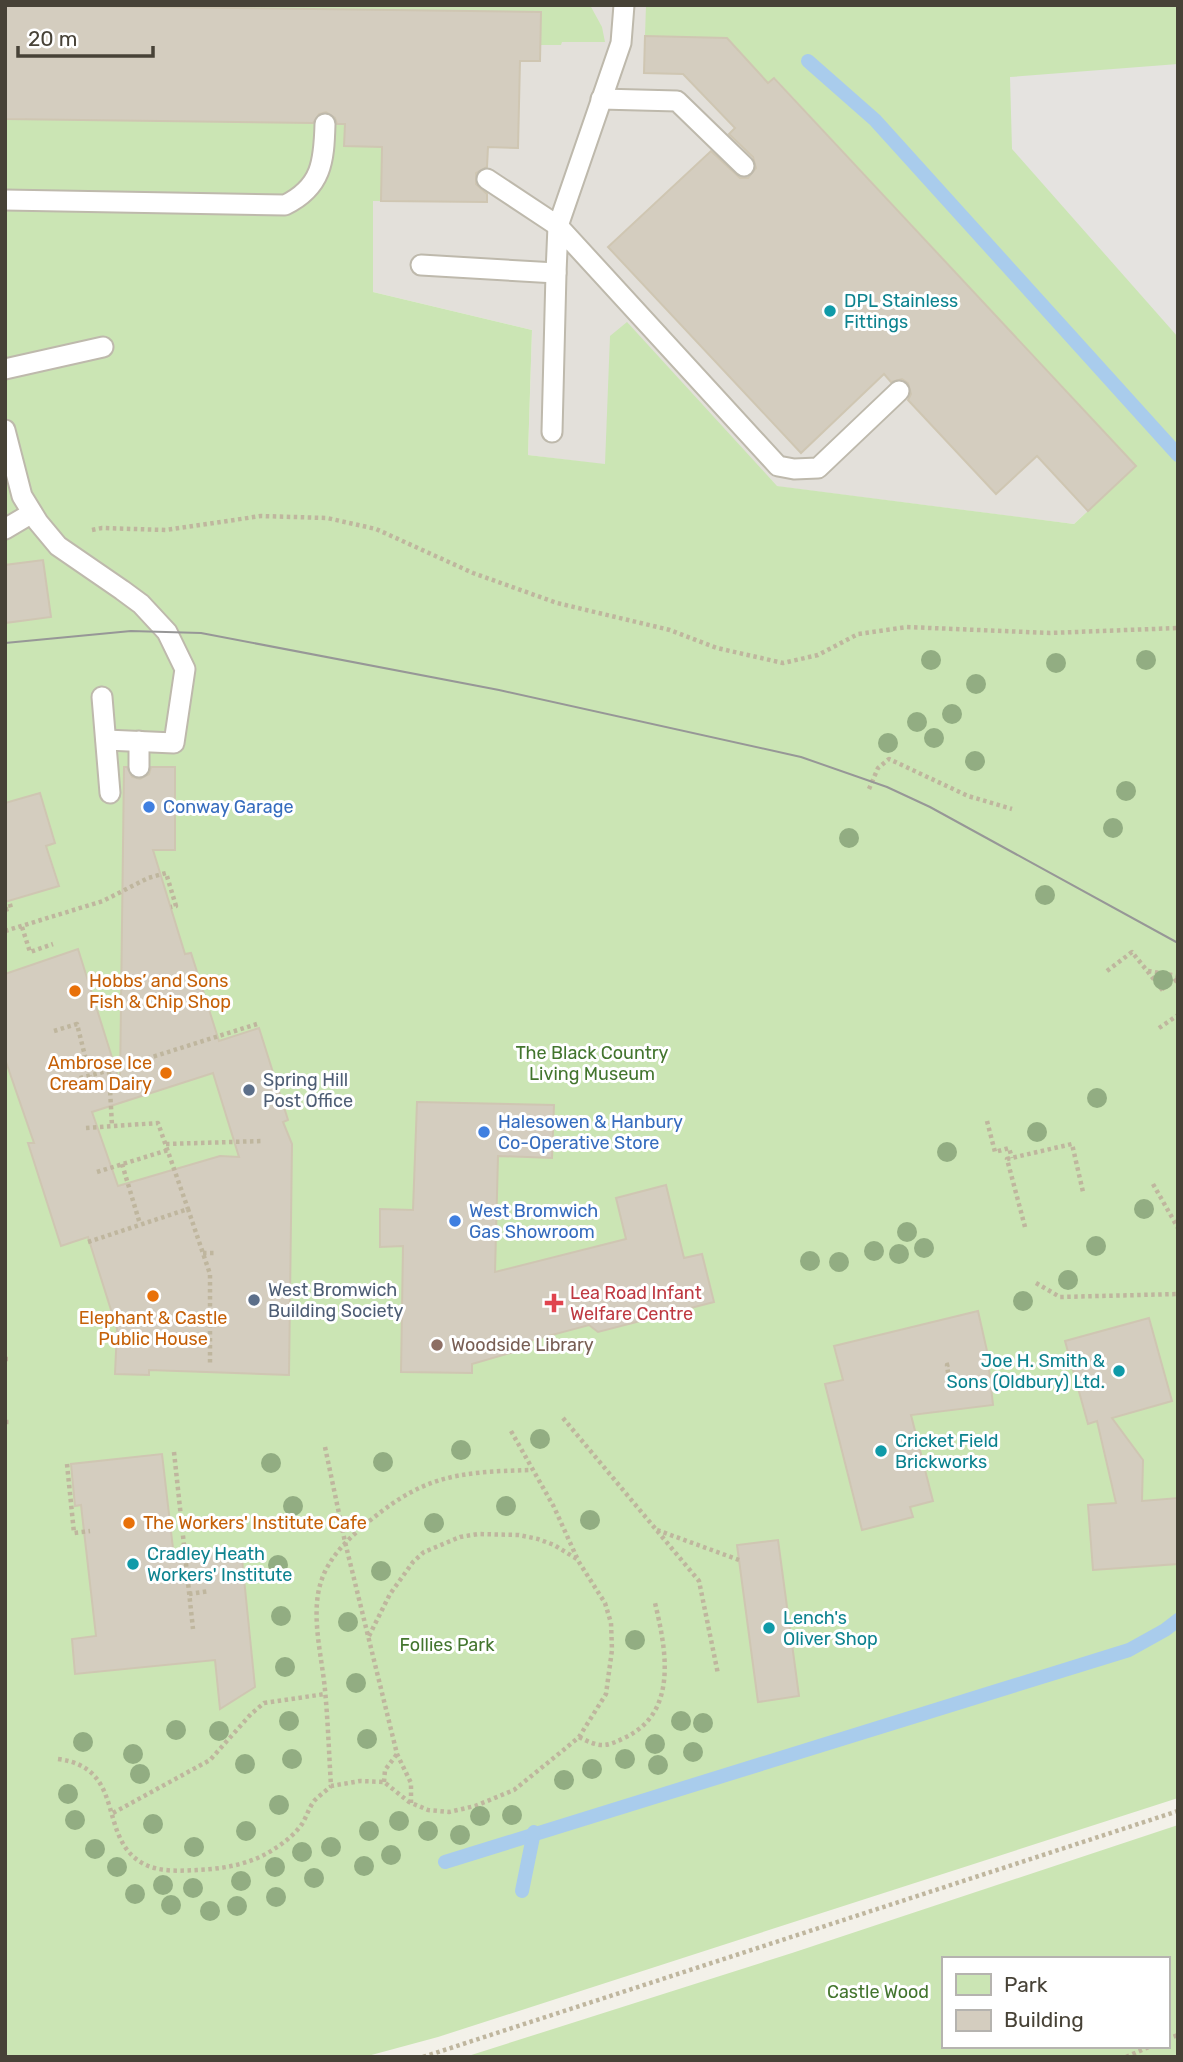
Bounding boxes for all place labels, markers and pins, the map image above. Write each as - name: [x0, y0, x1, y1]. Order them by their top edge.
- place label: DPL Stainless Fittings: [844, 290, 958, 333]
- marker: DPL Stainless Fittings: [822, 303, 838, 319]
- place label: Conway Garage: [163, 796, 294, 818]
- marker: Conway Garage: [141, 799, 157, 815]
- place label: Hobbs’ and Sons Fish & Chip Shop: [89, 970, 231, 1013]
- marker: Hobbs’ and Sons Fish & Chip Shop: [67, 983, 83, 999]
- place label: Ambrose Ice Cream Dairy: [48, 1052, 152, 1095]
- marker: Ambrose Ice Cream Dairy: [158, 1065, 174, 1081]
- place label: Spring Hill Post Office: [263, 1069, 353, 1112]
- marker: Spring Hill Post Office: [241, 1082, 257, 1098]
- place label: Halesowen & Hanbury Co-Operative Store: [498, 1111, 683, 1154]
- marker: Halesowen & Hanbury Co-Operative Store: [476, 1124, 492, 1140]
- place label: West Bromwich Gas Showroom: [469, 1200, 598, 1243]
- marker: West Bromwich Gas Showroom: [447, 1213, 463, 1229]
- place label: West Bromwich Building Society: [268, 1279, 404, 1322]
- place label: Lea Road Infant Welfare Centre: [570, 1282, 702, 1325]
- marker: Elephant & Castle Public House: [145, 1288, 161, 1304]
- marker: West Bromwich Building Society: [246, 1292, 262, 1308]
- marker: Lea Road Infant Welfare Centre: [544, 1293, 564, 1313]
- place label: Elephant & Castle Public House: [79, 1307, 227, 1350]
- place label: Woodside Library: [451, 1334, 594, 1356]
- marker: Woodside Library: [429, 1337, 445, 1353]
- place label: Joe H. Smith & Sons (Oldbury) Ltd.: [947, 1350, 1106, 1393]
- marker: Joe H. Smith & Sons (Oldbury) Ltd.: [1111, 1363, 1127, 1379]
- place label: Cricket Field Brickworks: [895, 1430, 998, 1473]
- marker: Cricket Field Brickworks: [873, 1443, 889, 1459]
- place label: The Workers' Institute Cafe: [143, 1512, 367, 1534]
- marker: The Workers' Institute Cafe: [121, 1515, 137, 1531]
- place label: Cradley Heath Workers' Institute: [147, 1543, 292, 1586]
- marker: Cradley Heath Workers' Institute: [125, 1556, 141, 1572]
- place label: Lench's Oliver Shop: [783, 1607, 878, 1650]
- marker: Lench's Oliver Shop: [761, 1620, 777, 1636]

